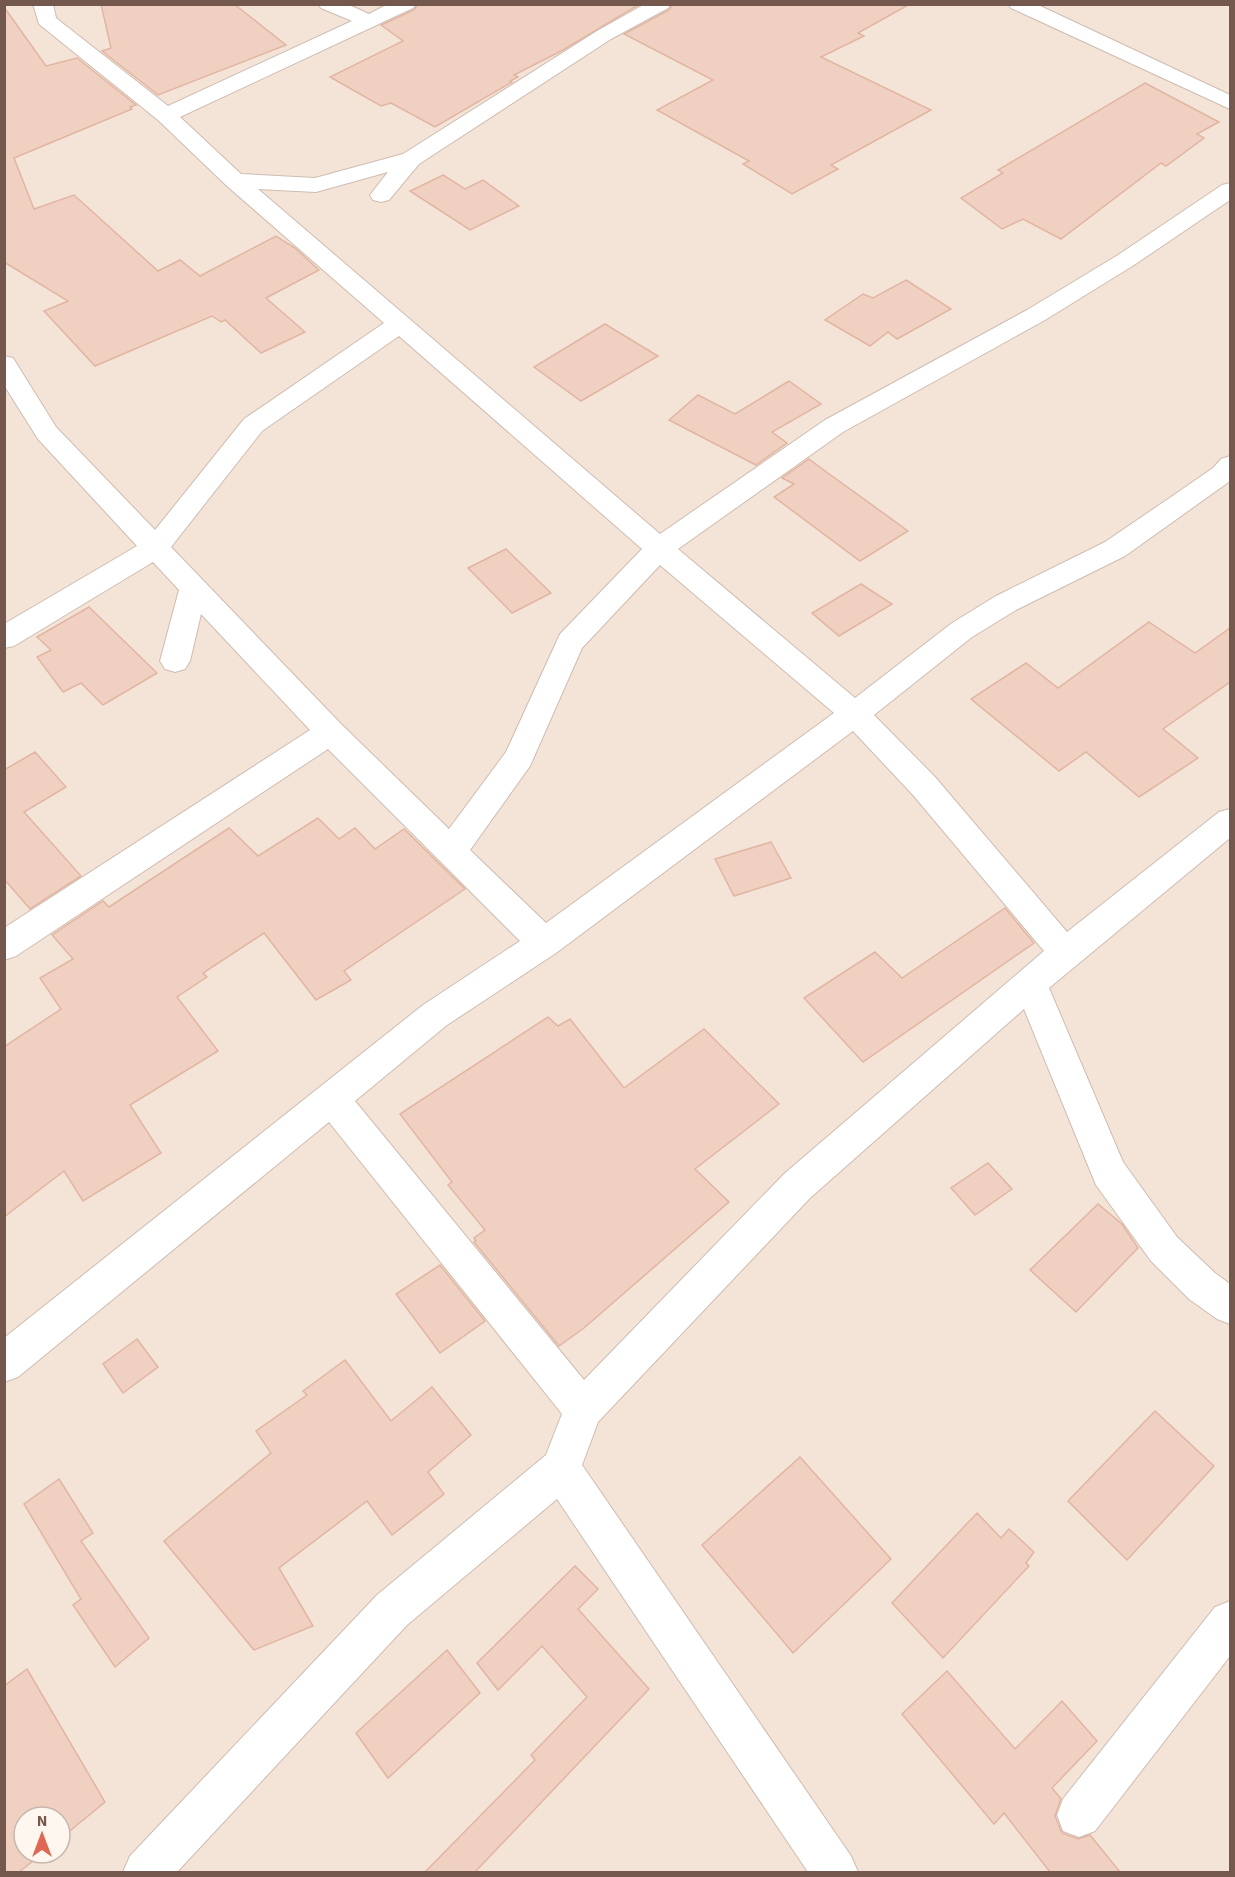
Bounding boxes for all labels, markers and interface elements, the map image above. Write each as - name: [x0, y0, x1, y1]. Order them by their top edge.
- north arrow: [12, 1805, 72, 1865]
- text: N: [37, 1810, 47, 1832]

